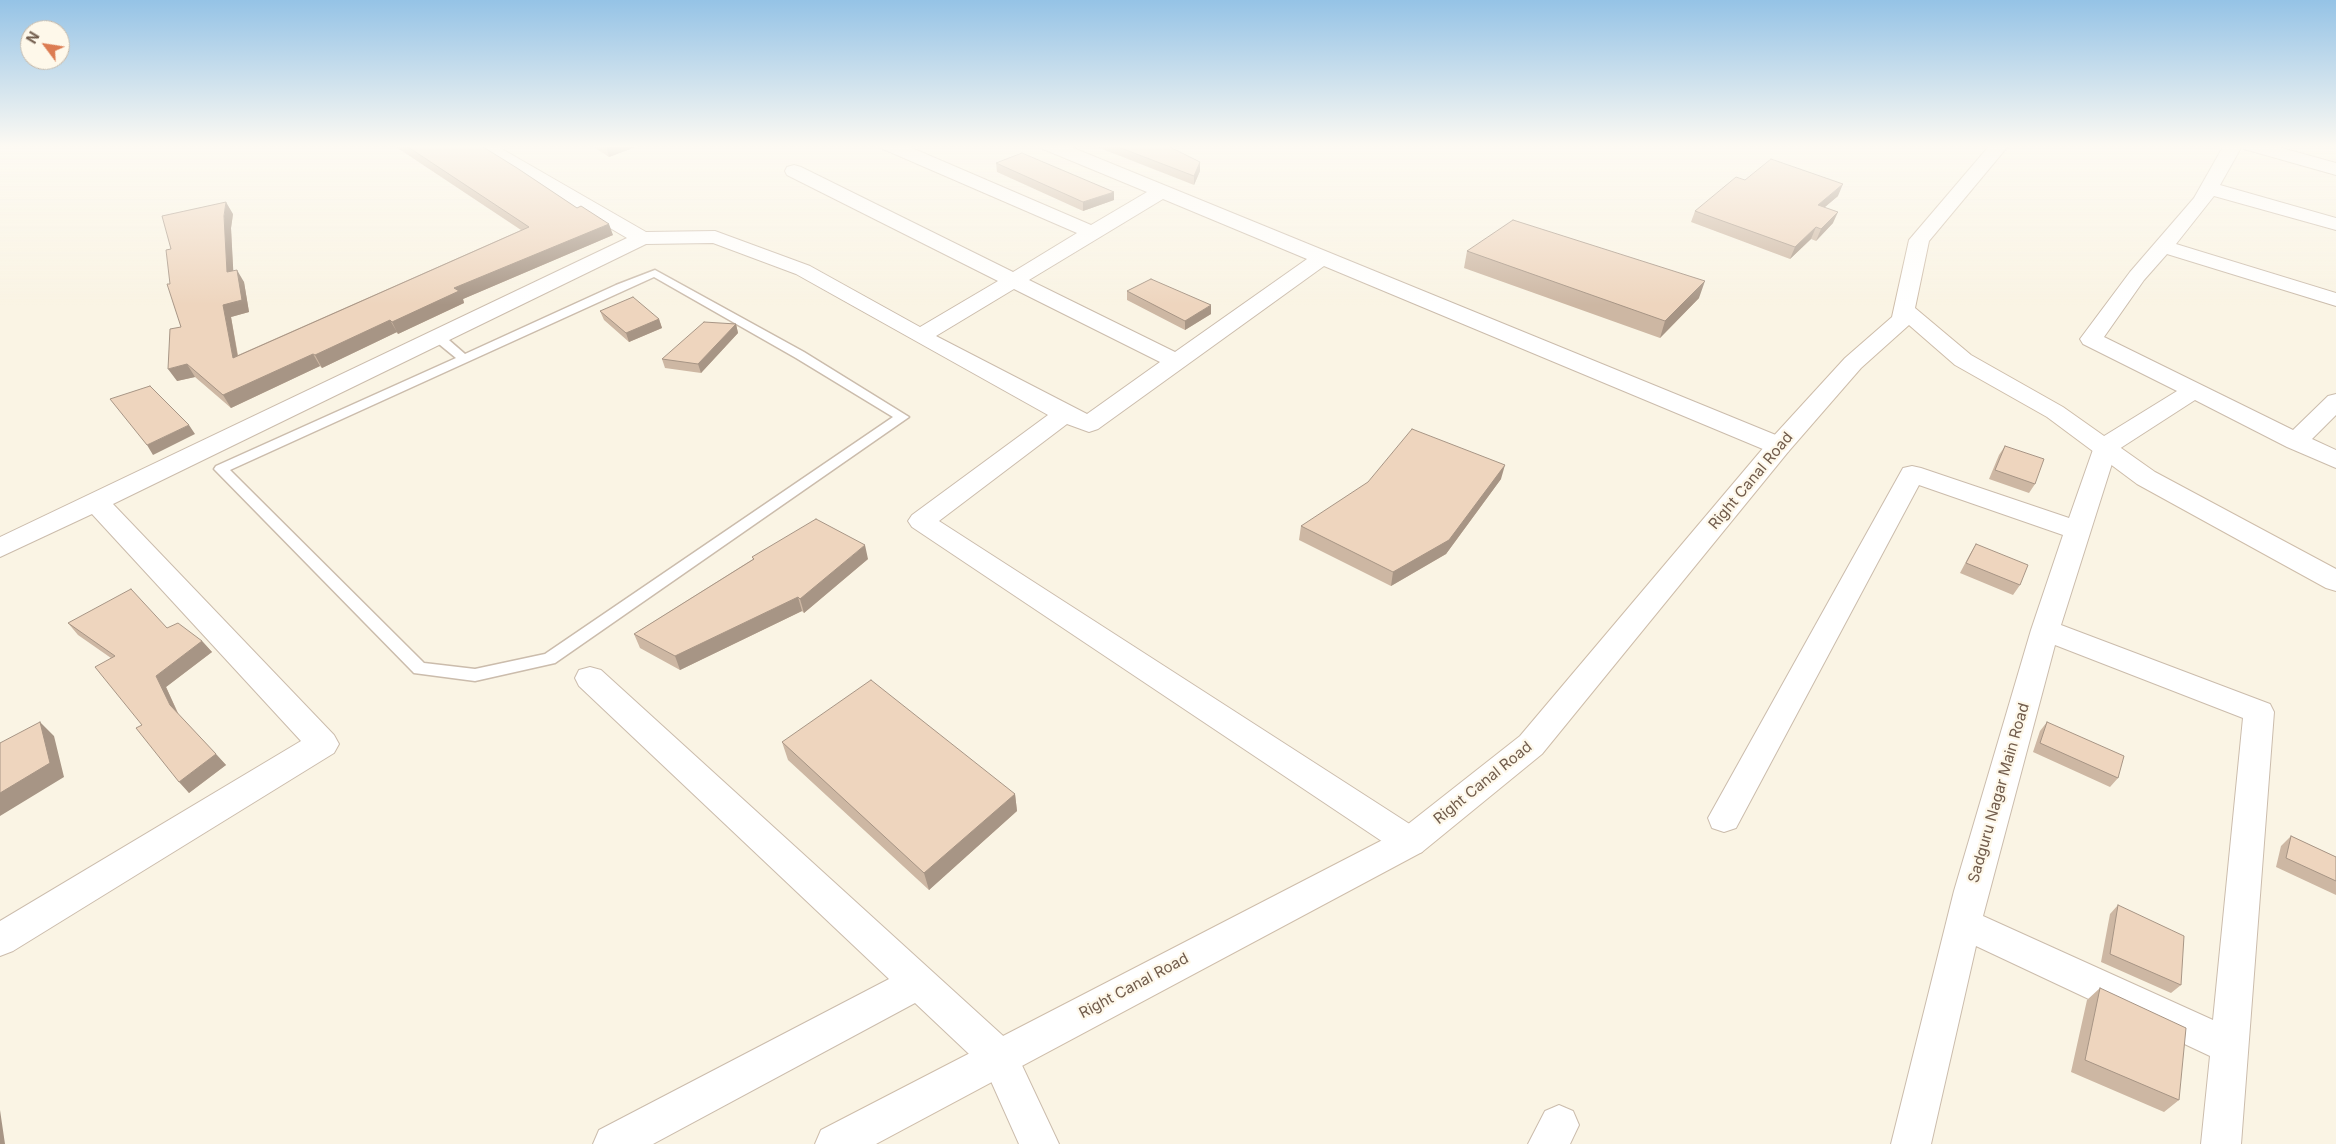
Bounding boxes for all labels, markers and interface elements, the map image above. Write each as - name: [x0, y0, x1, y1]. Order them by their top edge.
- north arrow: [20, 20, 70, 70]
- text: N: [23, 29, 43, 46]
- street label: Right Canal Road: [1705, 429, 1797, 533]
- street label: Sadguru Nagar Main Road: [1965, 701, 2033, 885]
- street label: Right Canal Road: [1430, 738, 1536, 828]
- street label: Right Canal Road: [1076, 950, 1192, 1022]

